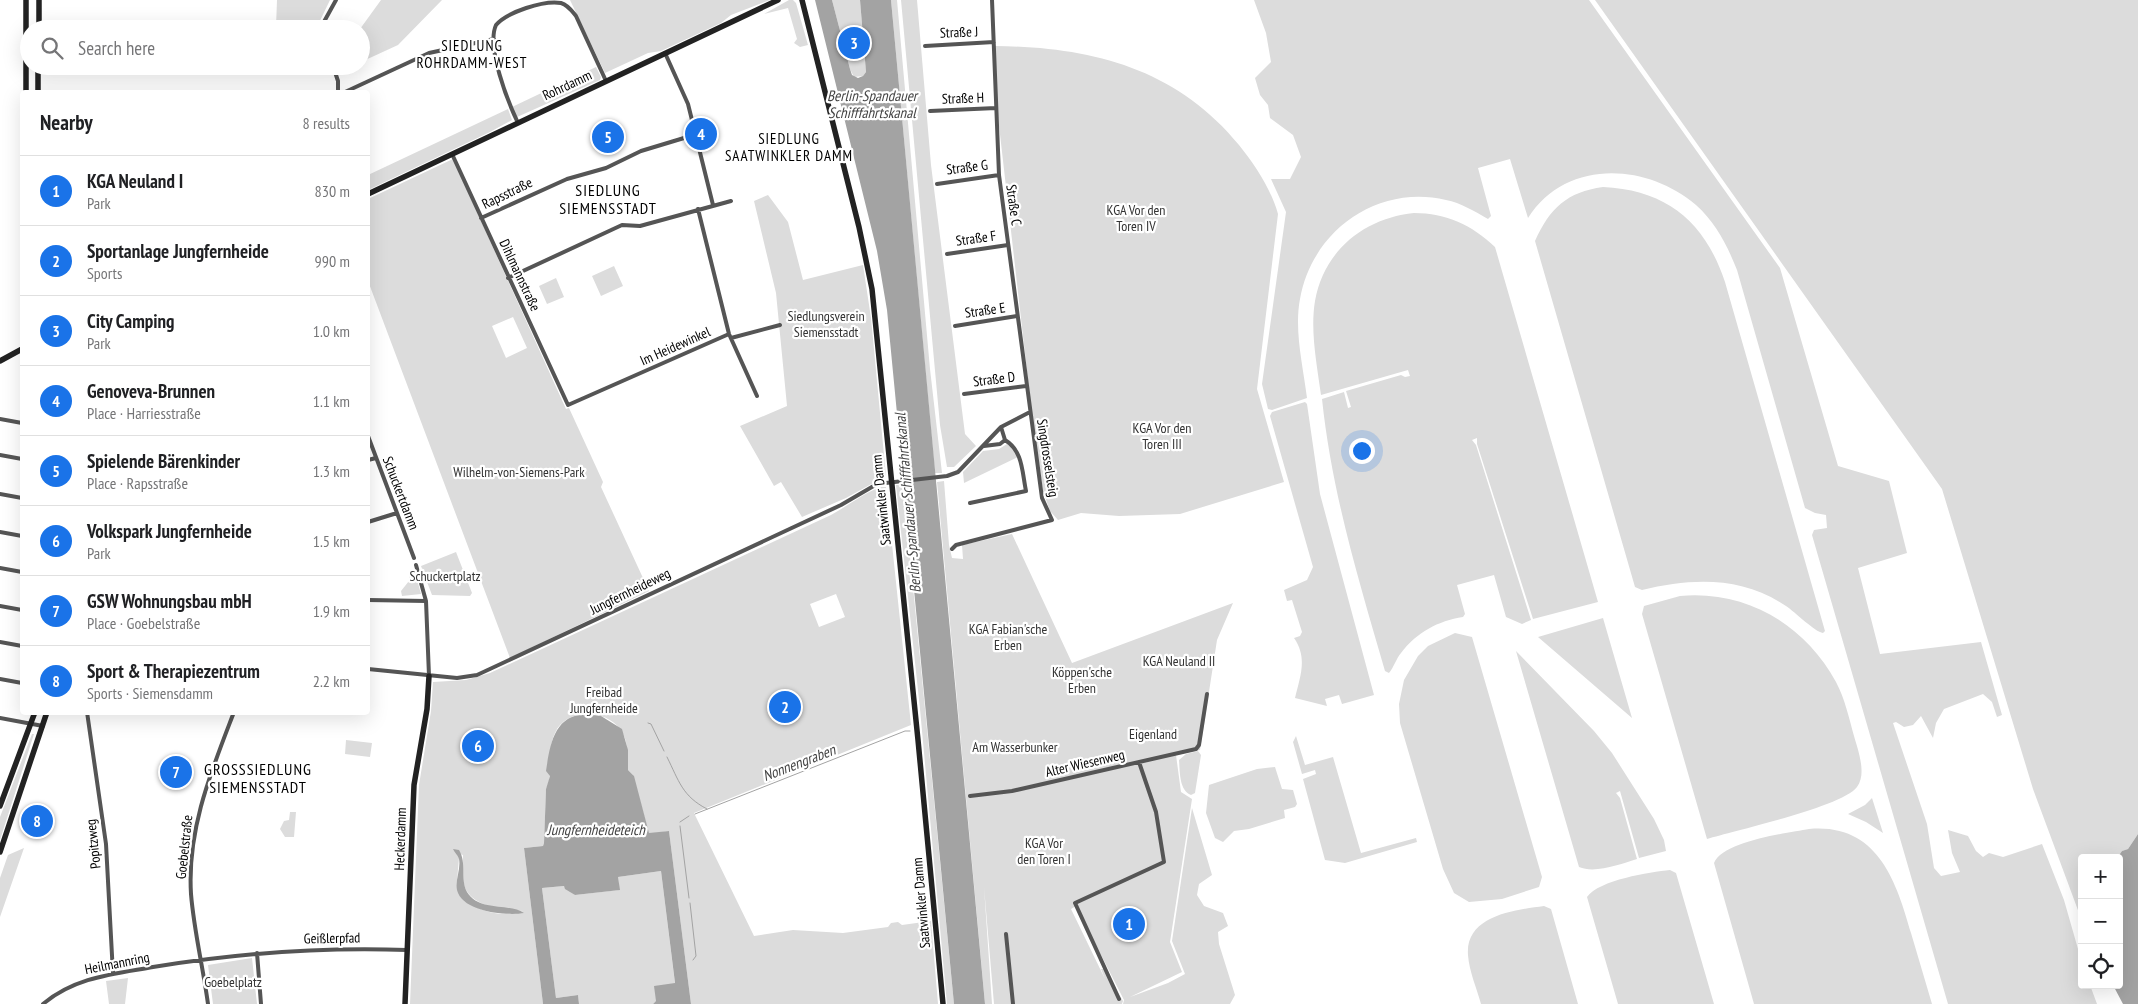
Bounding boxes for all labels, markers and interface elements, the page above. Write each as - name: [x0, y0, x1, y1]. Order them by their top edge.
- search box: [20, 20, 370, 75]
- street label: Straße J: [940, 22, 978, 42]
- pin: 3: [838, 24, 870, 62]
- icon: search: [38, 34, 66, 62]
- text: Search here: [78, 36, 155, 60]
- district label: SIEDLUNG ROHRDAMM-WEST: [417, 36, 527, 72]
- street label: Rohrdamm: [540, 66, 594, 104]
- water label: Berlin-Spandauer Schifffahrtskanal: [827, 86, 919, 122]
- street label: Straße H: [942, 88, 984, 108]
- text: Nearby: [40, 109, 93, 136]
- text: 8 results: [303, 113, 350, 133]
- pin: 4: [685, 115, 717, 153]
- pin: 5: [592, 118, 624, 156]
- district label: SIEDLUNG SAATWINKLER DAMM: [725, 129, 853, 165]
- street label: Straße G: [945, 156, 989, 178]
- text: KGA Neuland I: [87, 169, 183, 193]
- street label: Rapsstraße: [479, 173, 535, 213]
- district label: SIEDLUNG SIEMENSSTADT: [559, 180, 657, 218]
- text: 1: [52, 181, 60, 201]
- text: 830 m: [315, 181, 350, 201]
- street label: Straße C: [1002, 183, 1026, 227]
- text: Park: [87, 193, 111, 213]
- park label: KGA Vor den Toren IV: [1107, 201, 1165, 235]
- street label: Straße F: [955, 226, 998, 250]
- street label: Dihlmannstraße: [495, 236, 545, 314]
- text: Sportanlage Jungfernheide: [87, 239, 269, 263]
- text: 2: [52, 251, 60, 271]
- text: 990 m: [315, 251, 350, 271]
- text: Sports: [87, 263, 122, 283]
- street label: Straße E: [964, 298, 1006, 322]
- park label: Siedlungsverein Siemensstadt: [787, 307, 865, 341]
- text: City Camping: [87, 309, 174, 333]
- text: 3: [52, 321, 60, 341]
- text: 1.0 km: [313, 321, 350, 341]
- street label: Im Heidewinkel: [637, 322, 714, 370]
- text: Park: [87, 333, 111, 353]
- street label: Straße D: [972, 367, 1016, 391]
- text: Genoveva-Brunnen: [87, 379, 215, 403]
- text: 4: [52, 391, 60, 411]
- text: 1.1 km: [313, 391, 350, 411]
- text: Place · Harriesstraße: [87, 403, 201, 423]
- water label: Berlin-Spandauer Schifffahrtskanal: [890, 411, 925, 594]
- street label: Singdrosselsteig: [1033, 418, 1063, 498]
- park label: KGA Vor den Toren III: [1133, 419, 1191, 453]
- your location: [1349, 438, 1375, 464]
- text: Spielende Bärenkinder: [87, 449, 240, 473]
- street label: Schuckertdamm: [379, 454, 423, 532]
- street label: Saatwinkler Damm: [867, 454, 895, 546]
- text: 5: [52, 461, 60, 481]
- text: 1.3 km: [313, 461, 350, 481]
- park label: Wilhelm-von-Siemens-Park: [453, 463, 585, 481]
- text: Place · Rapsstraße: [87, 473, 188, 493]
- text: Volkspark Jungfernheide: [87, 519, 252, 543]
- text: 6: [52, 531, 60, 551]
- text: 1.5 km: [313, 531, 350, 551]
- text: Park: [87, 543, 111, 563]
- street label: Jungfernheideweg: [586, 564, 673, 619]
- park label: Schuckertplatz: [409, 567, 481, 585]
- text: GSW Wohnungsbau mbH: [87, 589, 252, 613]
- text: 7: [52, 601, 60, 621]
- text: 1.9 km: [313, 601, 350, 621]
- text: Place · Goebelstraße: [87, 613, 200, 633]
- park label: KGA Fabian'sche Erben: [969, 620, 1047, 654]
- park label: KGA Neuland II: [1143, 652, 1215, 670]
- text: Sport & Therapiezentrum: [87, 659, 260, 683]
- park label: Köppen'sche Erben: [1052, 663, 1112, 697]
- text: 8: [52, 671, 60, 691]
- text: 2.2 km: [313, 671, 350, 691]
- text: Sports · Siemensdamm: [87, 683, 213, 703]
- park label: Freibad Jungfernheide: [569, 683, 638, 717]
- pin: 2: [769, 688, 801, 726]
- park label: Eigenland: [1129, 725, 1177, 743]
- pin: 6: [462, 727, 494, 765]
- park label: Am Wasserbunker: [972, 738, 1058, 756]
- water label: Nonnengraben: [760, 739, 839, 785]
- street label: Alter Wiesenweg: [1044, 745, 1126, 781]
- pin: 7: [160, 753, 192, 791]
- district label: GROSSSIEDLUNG SIEMENSSTADT: [204, 759, 312, 797]
- pin: 8: [21, 802, 53, 840]
- street label: Heckerdamm: [390, 807, 410, 871]
- street label: Goebelstraße: [172, 814, 196, 880]
- street label: Popitzweg: [81, 818, 105, 870]
- water label: Jungfernheideteich: [546, 820, 646, 839]
- park label: KGA Vor den Toren I: [1017, 834, 1071, 868]
- map controls: [2078, 854, 2123, 989]
- button: +: [2078, 854, 2123, 899]
- street label: Saatwinkler Damm: [908, 857, 934, 949]
- button: −: [2078, 899, 2123, 944]
- pin: 1: [1113, 905, 1145, 943]
- street label: Geißlerpfad: [304, 929, 360, 947]
- button: locate: [2078, 944, 2123, 989]
- street label: Heilmannring: [83, 948, 151, 978]
- park label: Goebelplatz: [204, 973, 262, 991]

